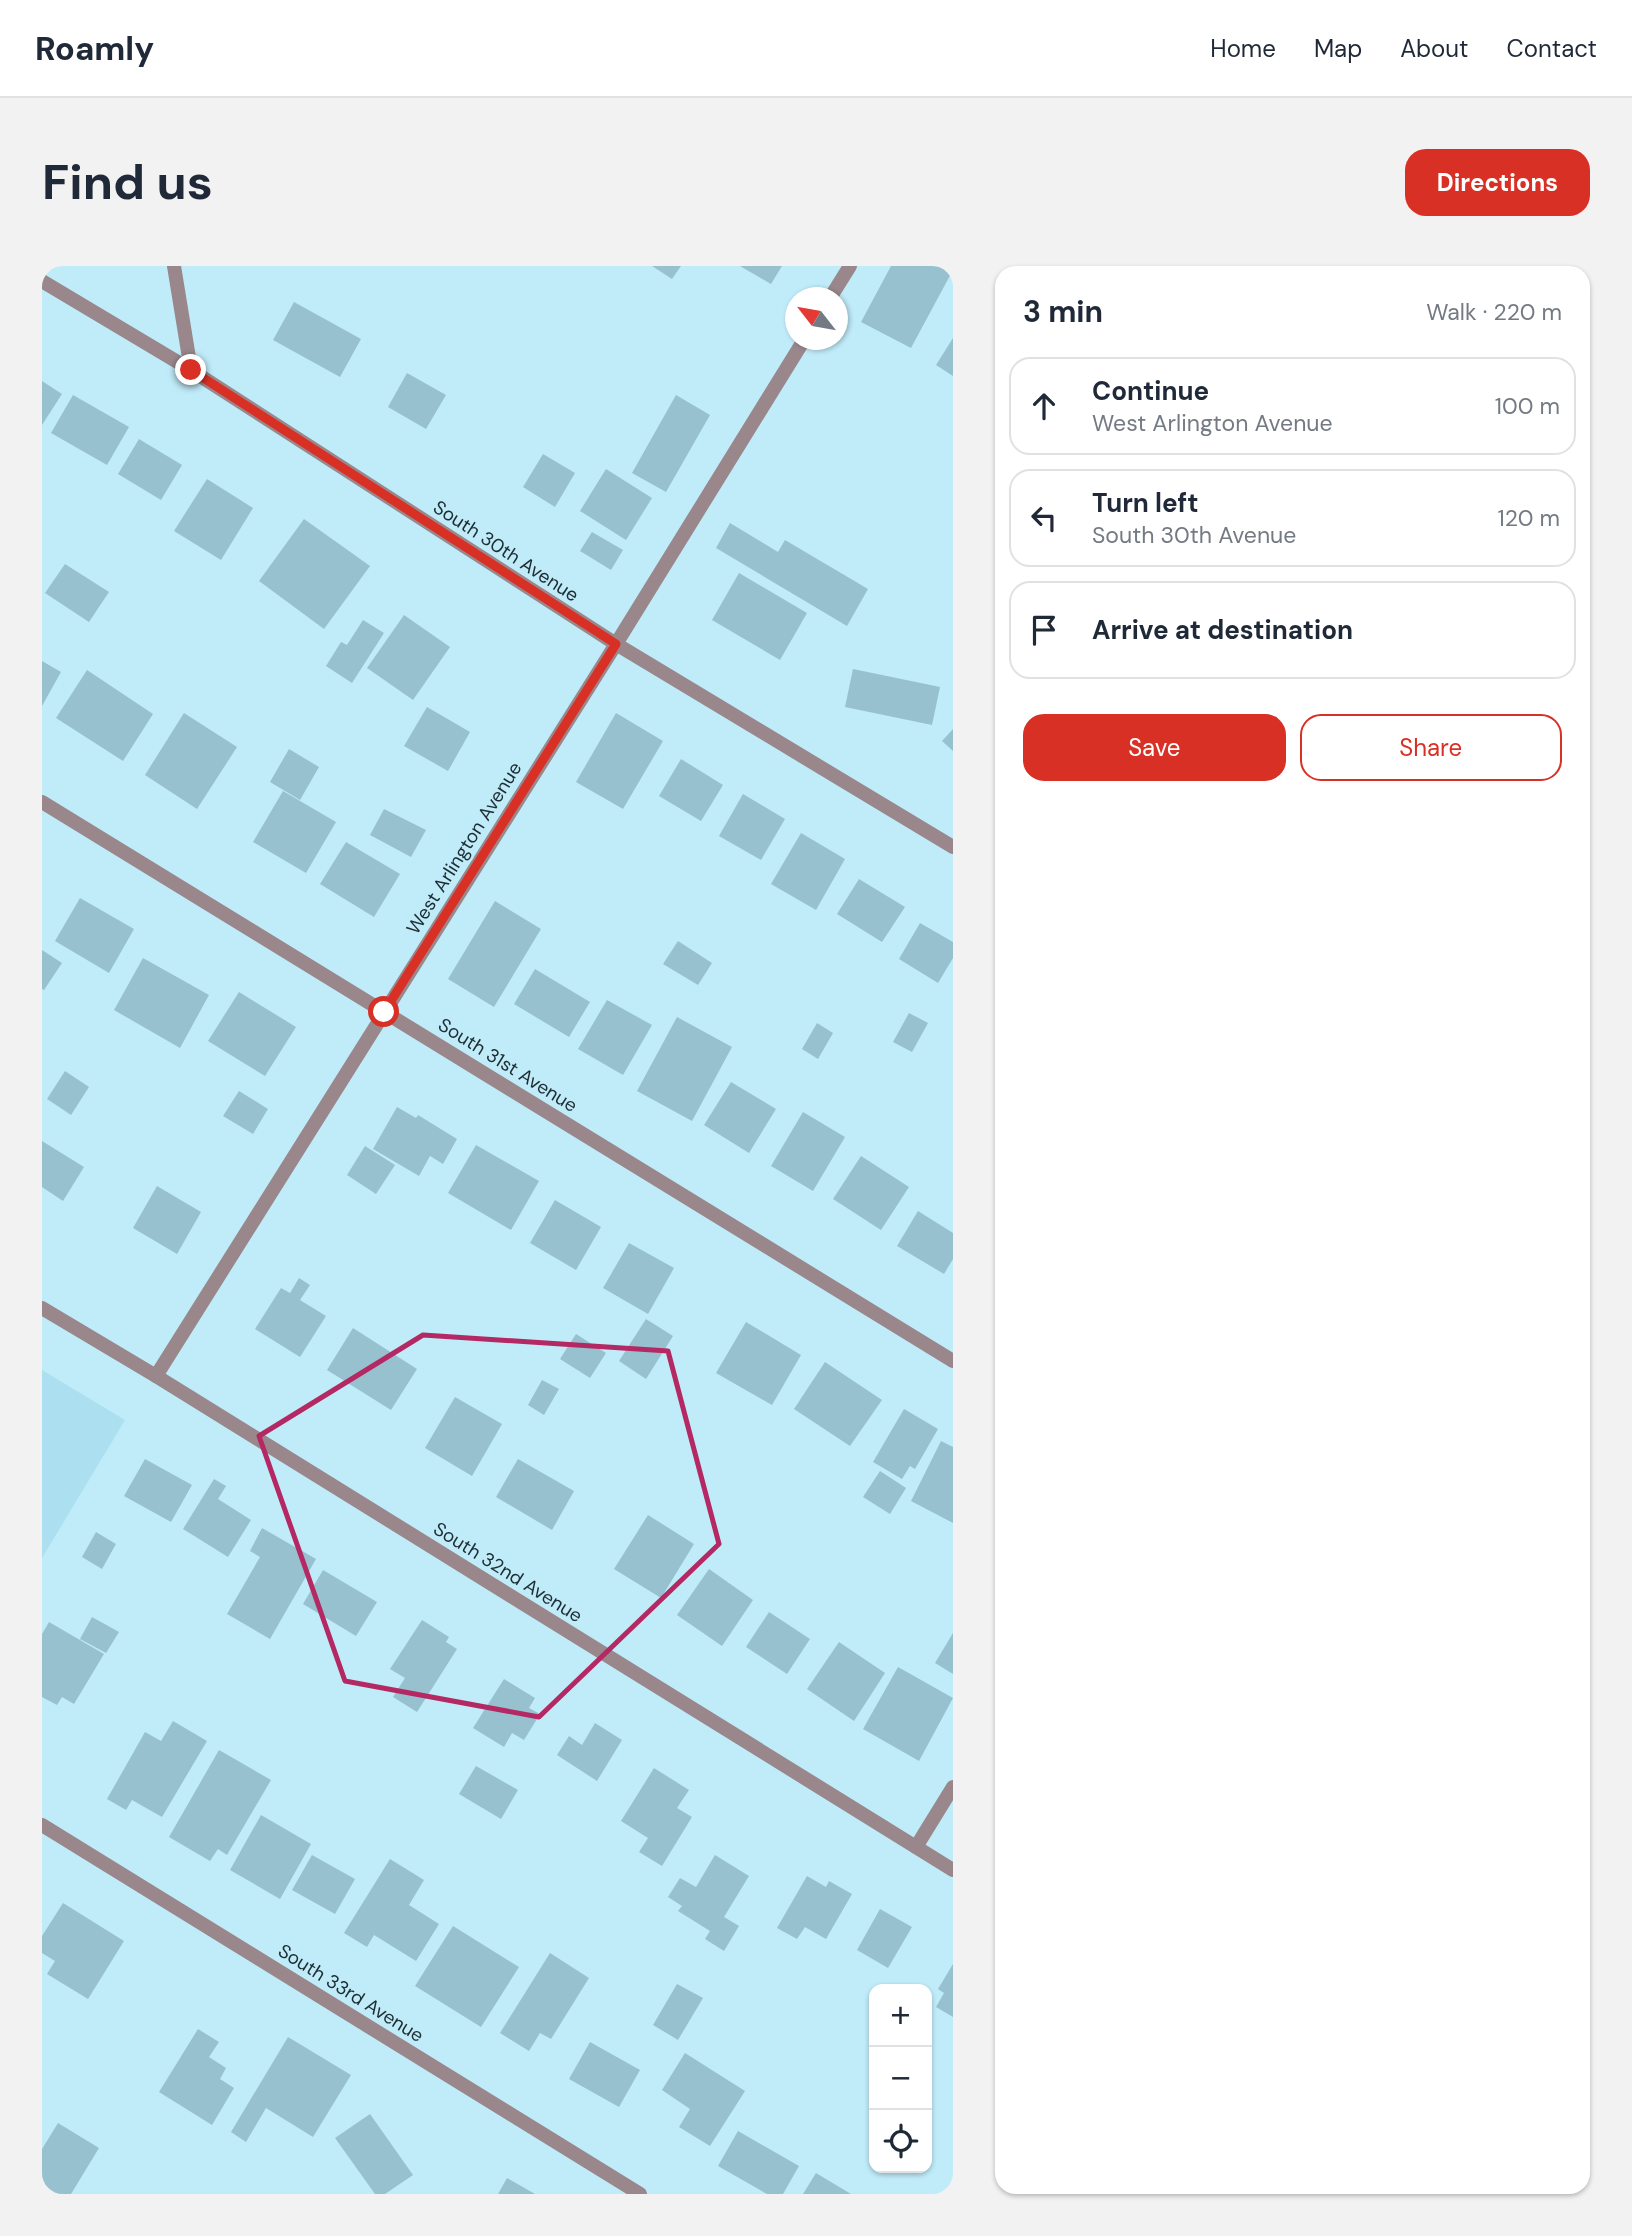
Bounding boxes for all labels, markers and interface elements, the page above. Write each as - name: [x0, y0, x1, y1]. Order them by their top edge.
- text: Roamly: [35, 27, 154, 70]
- text: Home: [1210, 33, 1276, 64]
- text: Map: [1314, 33, 1362, 64]
- text: About: [1400, 33, 1469, 64]
- text: Contact: [1507, 33, 1597, 64]
- button: Directions: [1405, 149, 1590, 216]
- text: Find us: [42, 150, 213, 214]
- north arrow: [785, 287, 848, 350]
- text: 3 min: [1023, 292, 1103, 331]
- text: Walk · 220 m: [1426, 297, 1562, 327]
- route end: [175, 354, 206, 385]
- text: Continue: [1092, 374, 1209, 408]
- icon: ahead: [1025, 387, 1063, 425]
- text: 100 m: [1495, 391, 1560, 421]
- text: West Arlington Avenue: [1092, 408, 1333, 438]
- text: Turn left: [1092, 486, 1199, 520]
- street label: South 30th Avenue: [428, 495, 584, 607]
- icon: left: [1025, 499, 1063, 537]
- text: 120 m: [1497, 503, 1560, 533]
- text: South 30th Avenue: [1092, 520, 1296, 550]
- icon: arrive: [1025, 611, 1063, 649]
- text: Arrive at destination: [1092, 613, 1353, 647]
- button: Save: [1023, 714, 1286, 781]
- button: Share: [1300, 714, 1562, 781]
- street label: West Arlington Avenue: [401, 757, 527, 939]
- route start: [368, 996, 399, 1027]
- street label: South 31st Avenue: [434, 1012, 582, 1118]
- street label: South 32nd Avenue: [429, 1516, 587, 1628]
- street label: South 33rd Avenue: [273, 1938, 429, 2048]
- map controls: [869, 1984, 932, 2173]
- button: +: [869, 1984, 932, 2047]
- button: −: [869, 2047, 932, 2110]
- button: locate: [869, 2110, 932, 2173]

